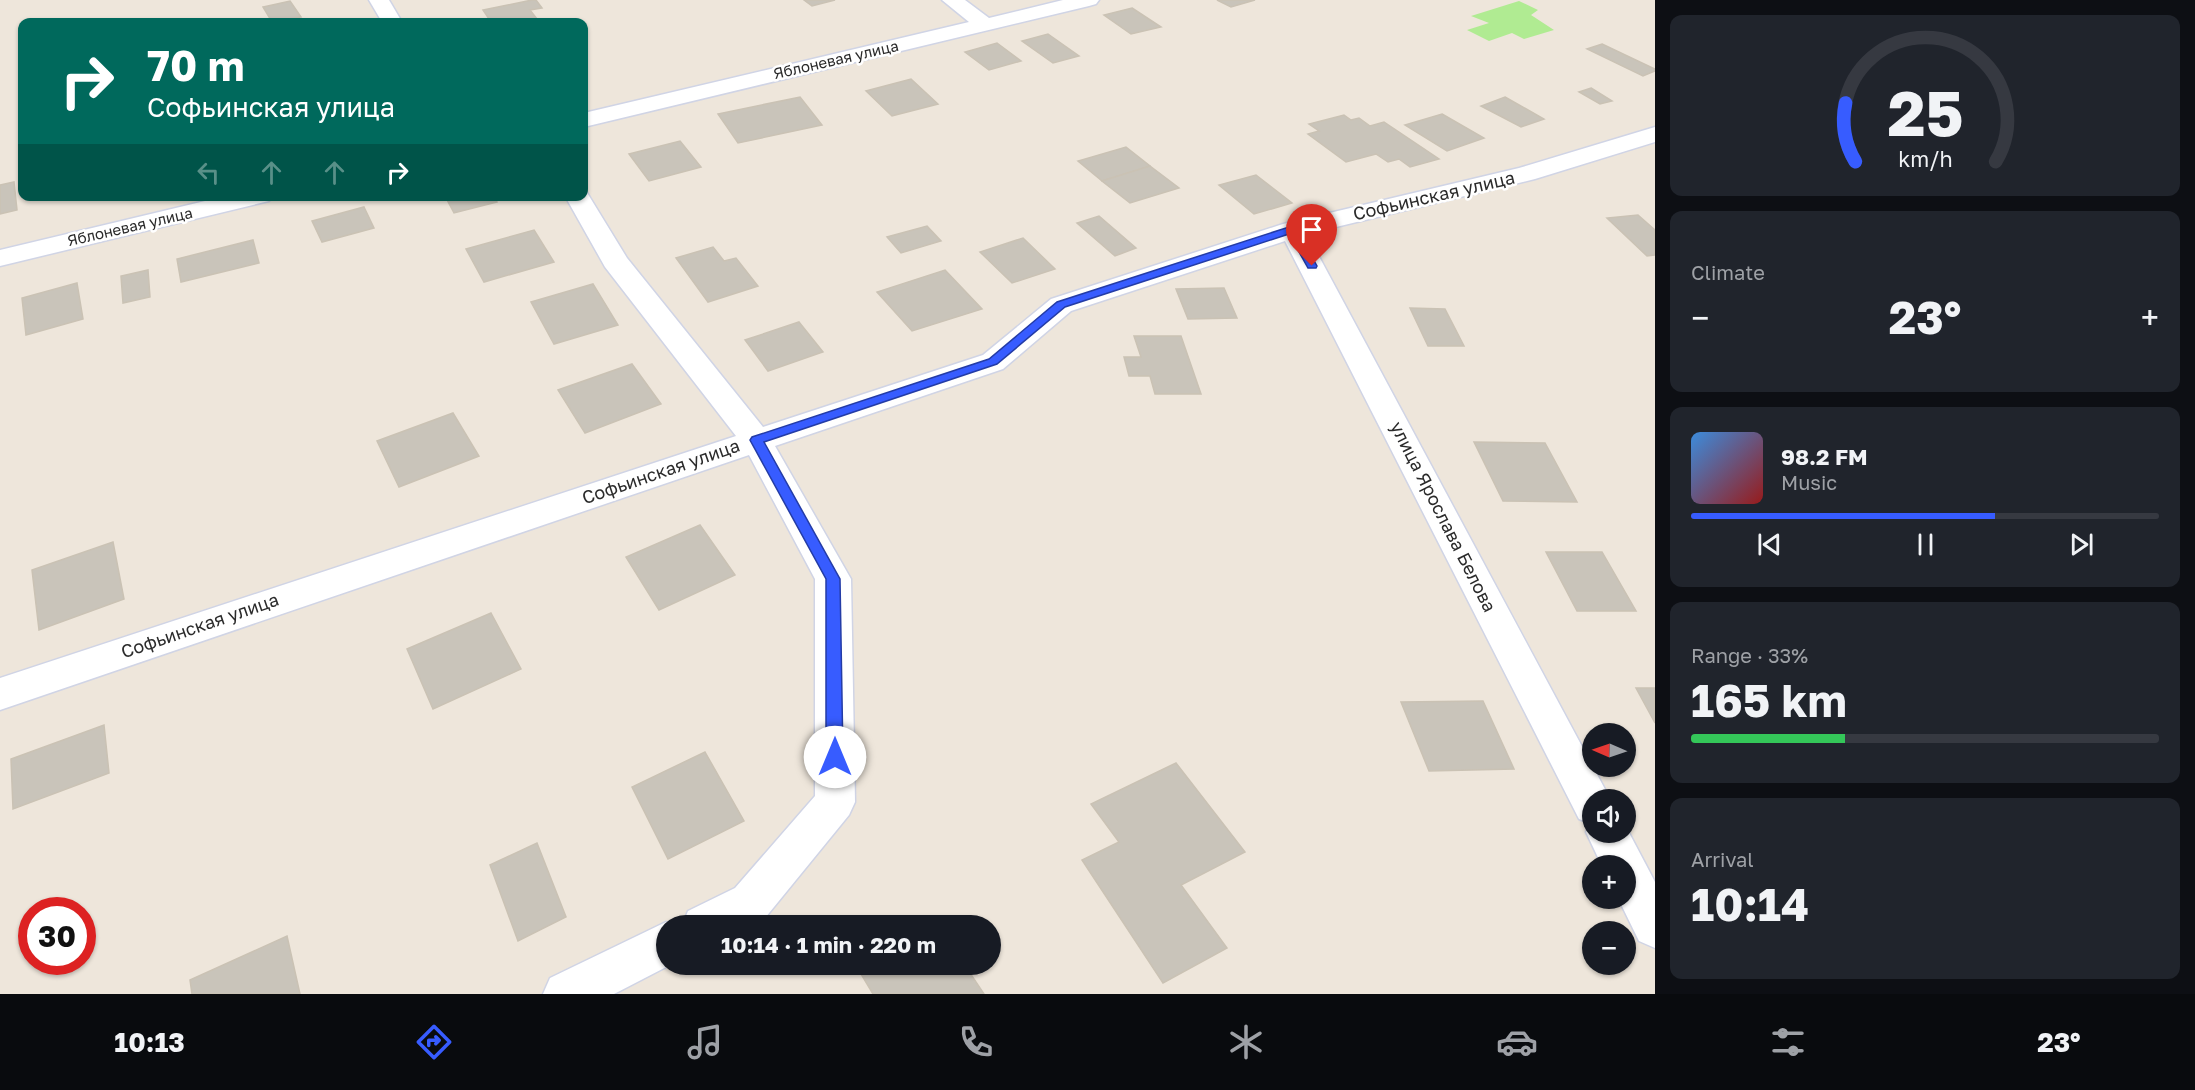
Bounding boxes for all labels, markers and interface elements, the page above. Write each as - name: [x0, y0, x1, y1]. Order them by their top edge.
- street label: Яблоневая улица: [771, 36, 900, 82]
- text: 70 m: [147, 40, 244, 90]
- icon: right: [48, 42, 126, 120]
- text: 25: [1887, 76, 1963, 151]
- text: Софьинская улица: [147, 91, 395, 123]
- text: km/h: [1898, 147, 1952, 173]
- icon: left: [192, 156, 225, 189]
- icon: ahead: [255, 156, 288, 189]
- icon: ahead: [318, 156, 351, 189]
- icon: right: [381, 156, 414, 189]
- street label: Софьинская улица: [1351, 166, 1517, 224]
- street label: Яблоневая улица: [65, 203, 194, 249]
- pin: [1286, 204, 1337, 266]
- icon: arrive: [1295, 213, 1328, 246]
- text: Climate: [1691, 260, 1765, 284]
- text: 23°: [1889, 290, 1961, 344]
- text: −: [1691, 298, 1709, 337]
- text: +: [2141, 298, 2159, 337]
- street label: улица Ярослава Белова: [1386, 418, 1502, 615]
- street label: Софьинская улица: [579, 434, 742, 508]
- text: 98.2 FM: [1781, 443, 1868, 470]
- text: Music: [1781, 470, 1837, 494]
- icon: previous: [1753, 528, 1786, 561]
- icon: pause: [1909, 528, 1942, 561]
- icon: next: [2065, 528, 2098, 561]
- street label: Софьинская улица: [118, 588, 281, 662]
- text: Range · 33%: [1691, 643, 1808, 667]
- text: 165 km: [1691, 673, 1847, 727]
- north arrow: [1582, 723, 1636, 777]
- map controls: [1582, 723, 1636, 975]
- position arrow: [803, 725, 867, 789]
- button: sound: [1582, 789, 1636, 843]
- text: Arrival: [1691, 847, 1754, 871]
- button: +: [1582, 855, 1636, 909]
- text: 10:14: [1691, 877, 1809, 931]
- speed limit sign: 30: [18, 897, 96, 975]
- button: −: [1582, 921, 1636, 975]
- text: 10:14 · 1 min · 220 m: [721, 931, 936, 958]
- icon: directions: [413, 1021, 455, 1063]
- icon: music: [684, 1021, 726, 1063]
- icon: phone: [955, 1021, 997, 1063]
- icon: climate: [1225, 1021, 1267, 1063]
- icon: car: [1496, 1021, 1538, 1063]
- icon: filters: [1767, 1021, 1809, 1063]
- text: 10:13: [114, 1026, 185, 1058]
- text: 23°: [2037, 1026, 2081, 1058]

